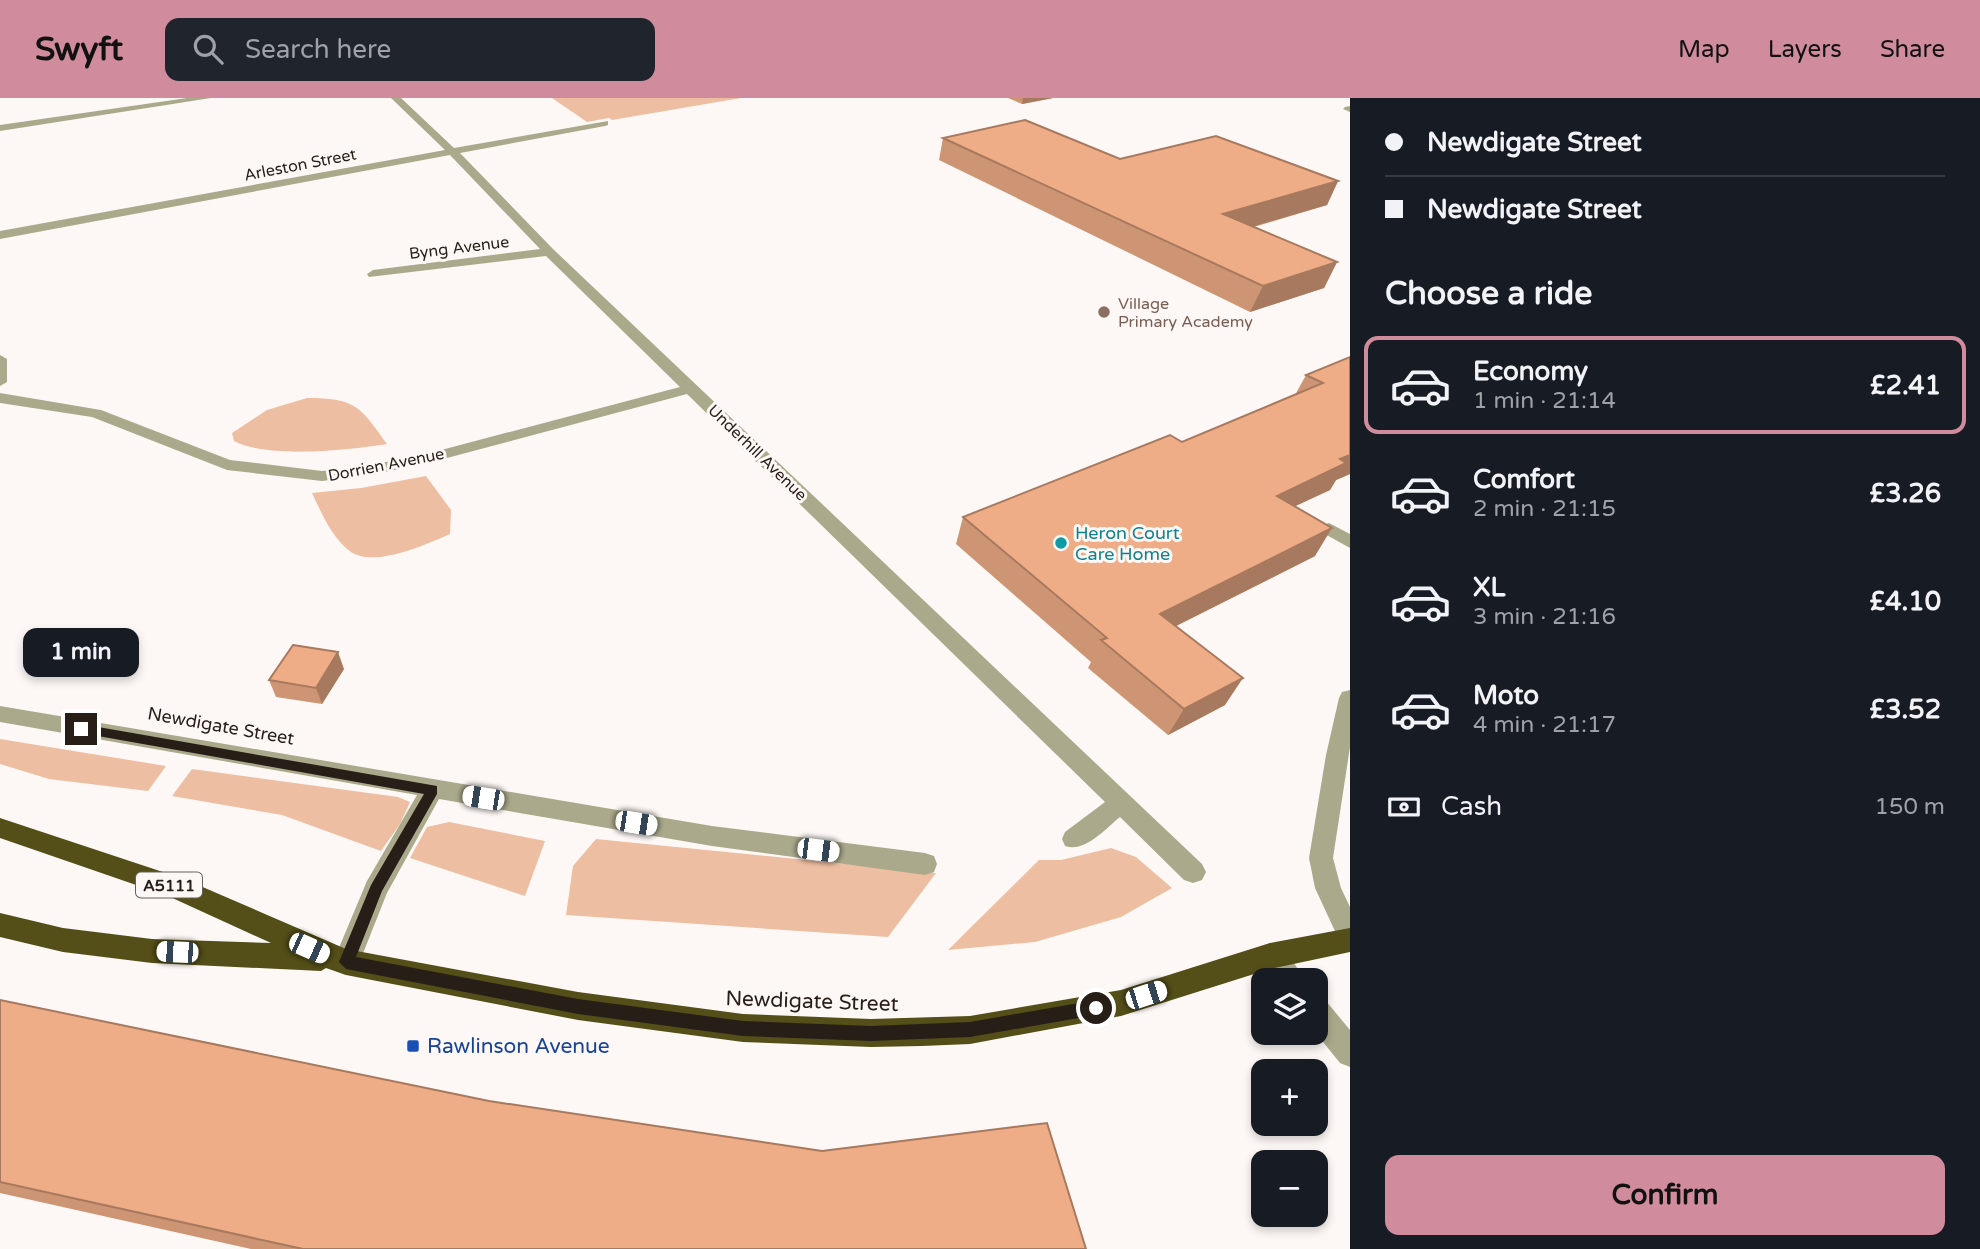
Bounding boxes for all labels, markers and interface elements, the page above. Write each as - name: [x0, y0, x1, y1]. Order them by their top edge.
- search box: [165, 18, 655, 81]
- text: Swyft: [35, 30, 123, 69]
- icon: search: [189, 30, 227, 68]
- text: Search here: [245, 34, 391, 65]
- text: Map: [1678, 35, 1730, 64]
- text: Layers: [1768, 35, 1842, 64]
- text: Share: [1880, 35, 1945, 64]
- text: Newdigate Street: [1427, 127, 1642, 158]
- street label: Arleston Street: [242, 144, 358, 186]
- text: Newdigate Street: [1427, 194, 1642, 225]
- street label: Byng Avenue: [408, 232, 510, 264]
- text: Choose a ride: [1385, 275, 1592, 313]
- place label: Village Primary Academy: [1118, 294, 1253, 332]
- marker: Village Primary Academy: [1096, 304, 1112, 320]
- icon: car: [1389, 354, 1452, 417]
- text: Economy: [1473, 356, 1588, 387]
- text: £2.41: [1870, 370, 1941, 401]
- text: 1 min · 21:14: [1473, 387, 1616, 415]
- street label: Underhill Avenue: [704, 400, 811, 505]
- street label: Dorrien Avenue: [326, 444, 446, 486]
- icon: car: [1389, 462, 1452, 525]
- text: Comfort: [1473, 464, 1575, 495]
- text: £3.26: [1870, 478, 1941, 509]
- text: 2 min · 21:15: [1473, 495, 1616, 523]
- place label: Heron Court Care Home: [1075, 522, 1180, 565]
- marker: Heron Court Care Home: [1053, 535, 1069, 551]
- icon: car: [1389, 570, 1452, 633]
- text: XL: [1473, 572, 1505, 603]
- text: £4.10: [1870, 586, 1941, 617]
- text: 3 min · 21:16: [1473, 603, 1616, 631]
- callout: 1 min: [23, 628, 139, 676]
- text: 1 min: [50, 638, 112, 666]
- icon: car: [1389, 678, 1452, 741]
- text: Moto: [1473, 680, 1539, 711]
- text: £3.52: [1870, 694, 1941, 725]
- street label: Newdigate Street: [146, 702, 296, 750]
- text: 4 min · 21:17: [1473, 711, 1616, 739]
- route end: [65, 713, 97, 745]
- car: [461, 784, 506, 812]
- icon: cash: [1385, 788, 1423, 826]
- text: Cash: [1441, 791, 1502, 822]
- text: 150 m: [1875, 793, 1945, 821]
- car: [614, 809, 659, 837]
- car: [796, 837, 841, 863]
- road number: A5111: [136, 872, 202, 898]
- car: [286, 930, 333, 966]
- car: [156, 941, 199, 963]
- map controls: [1251, 968, 1328, 1227]
- button: layers: [1251, 968, 1328, 1045]
- car: [1123, 979, 1170, 1011]
- street label: Newdigate Street: [725, 986, 899, 1017]
- route start: [1080, 992, 1112, 1024]
- place label: Rawlinson Avenue: [427, 1034, 610, 1059]
- marker: Rawlinson Avenue: [405, 1038, 421, 1054]
- button: +: [1251, 1059, 1328, 1136]
- button: −: [1251, 1150, 1328, 1227]
- button: Confirm: [1385, 1155, 1945, 1235]

